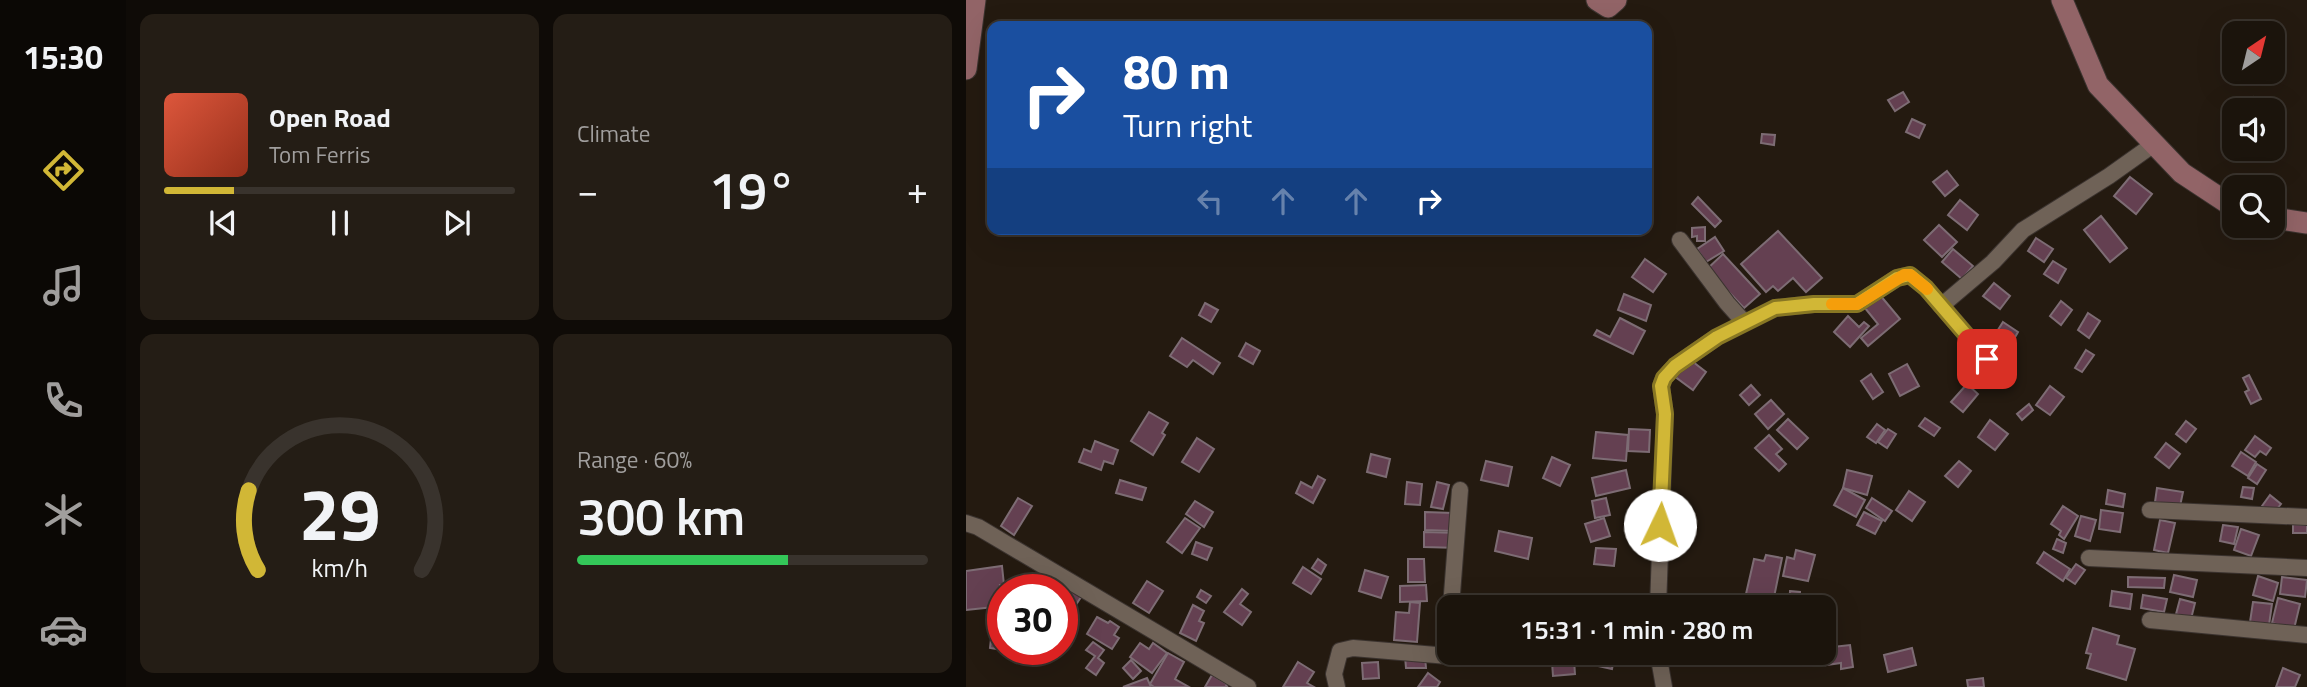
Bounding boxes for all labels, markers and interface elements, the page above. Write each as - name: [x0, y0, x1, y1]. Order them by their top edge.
- north arrow: [2222, 21, 2286, 84]
- map controls: [2222, 21, 2285, 238]
- text: 15:30: [23, 33, 103, 81]
- text: 80 m: [1123, 33, 1230, 108]
- icon: right: [1008, 49, 1099, 140]
- text: Open Road: [269, 98, 391, 137]
- button: sound: [2222, 98, 2285, 161]
- text: Turn right: [1123, 101, 1252, 149]
- text: Climate: [577, 116, 650, 151]
- text: Tom Ferris: [269, 137, 370, 172]
- icon: directions: [39, 146, 88, 195]
- text: 19°: [709, 150, 796, 229]
- text: −: [577, 161, 598, 219]
- text: +: [907, 161, 928, 219]
- button: search: [2222, 175, 2285, 238]
- icon: left: [1191, 182, 1229, 220]
- icon: ahead: [1264, 182, 1302, 220]
- icon: ahead: [1337, 182, 1375, 220]
- icon: right: [1410, 182, 1448, 220]
- icon: previous: [204, 204, 242, 242]
- icon: pause: [321, 204, 359, 242]
- icon: next: [438, 204, 476, 242]
- icon: music: [39, 261, 88, 310]
- pin: [1957, 329, 2017, 389]
- icon: arrive: [1968, 340, 2006, 378]
- icon: phone: [39, 376, 88, 425]
- text: Range · 60%: [577, 442, 692, 477]
- text: 29: [299, 458, 380, 568]
- text: 300 km: [577, 476, 745, 555]
- position arrow: [1623, 488, 1697, 562]
- icon: climate: [39, 490, 88, 539]
- text: km/h: [311, 548, 368, 586]
- speed limit sign: 30: [987, 574, 1078, 665]
- icon: car: [39, 605, 88, 654]
- text: 15:31 · 1 min · 280 m: [1520, 610, 1753, 649]

